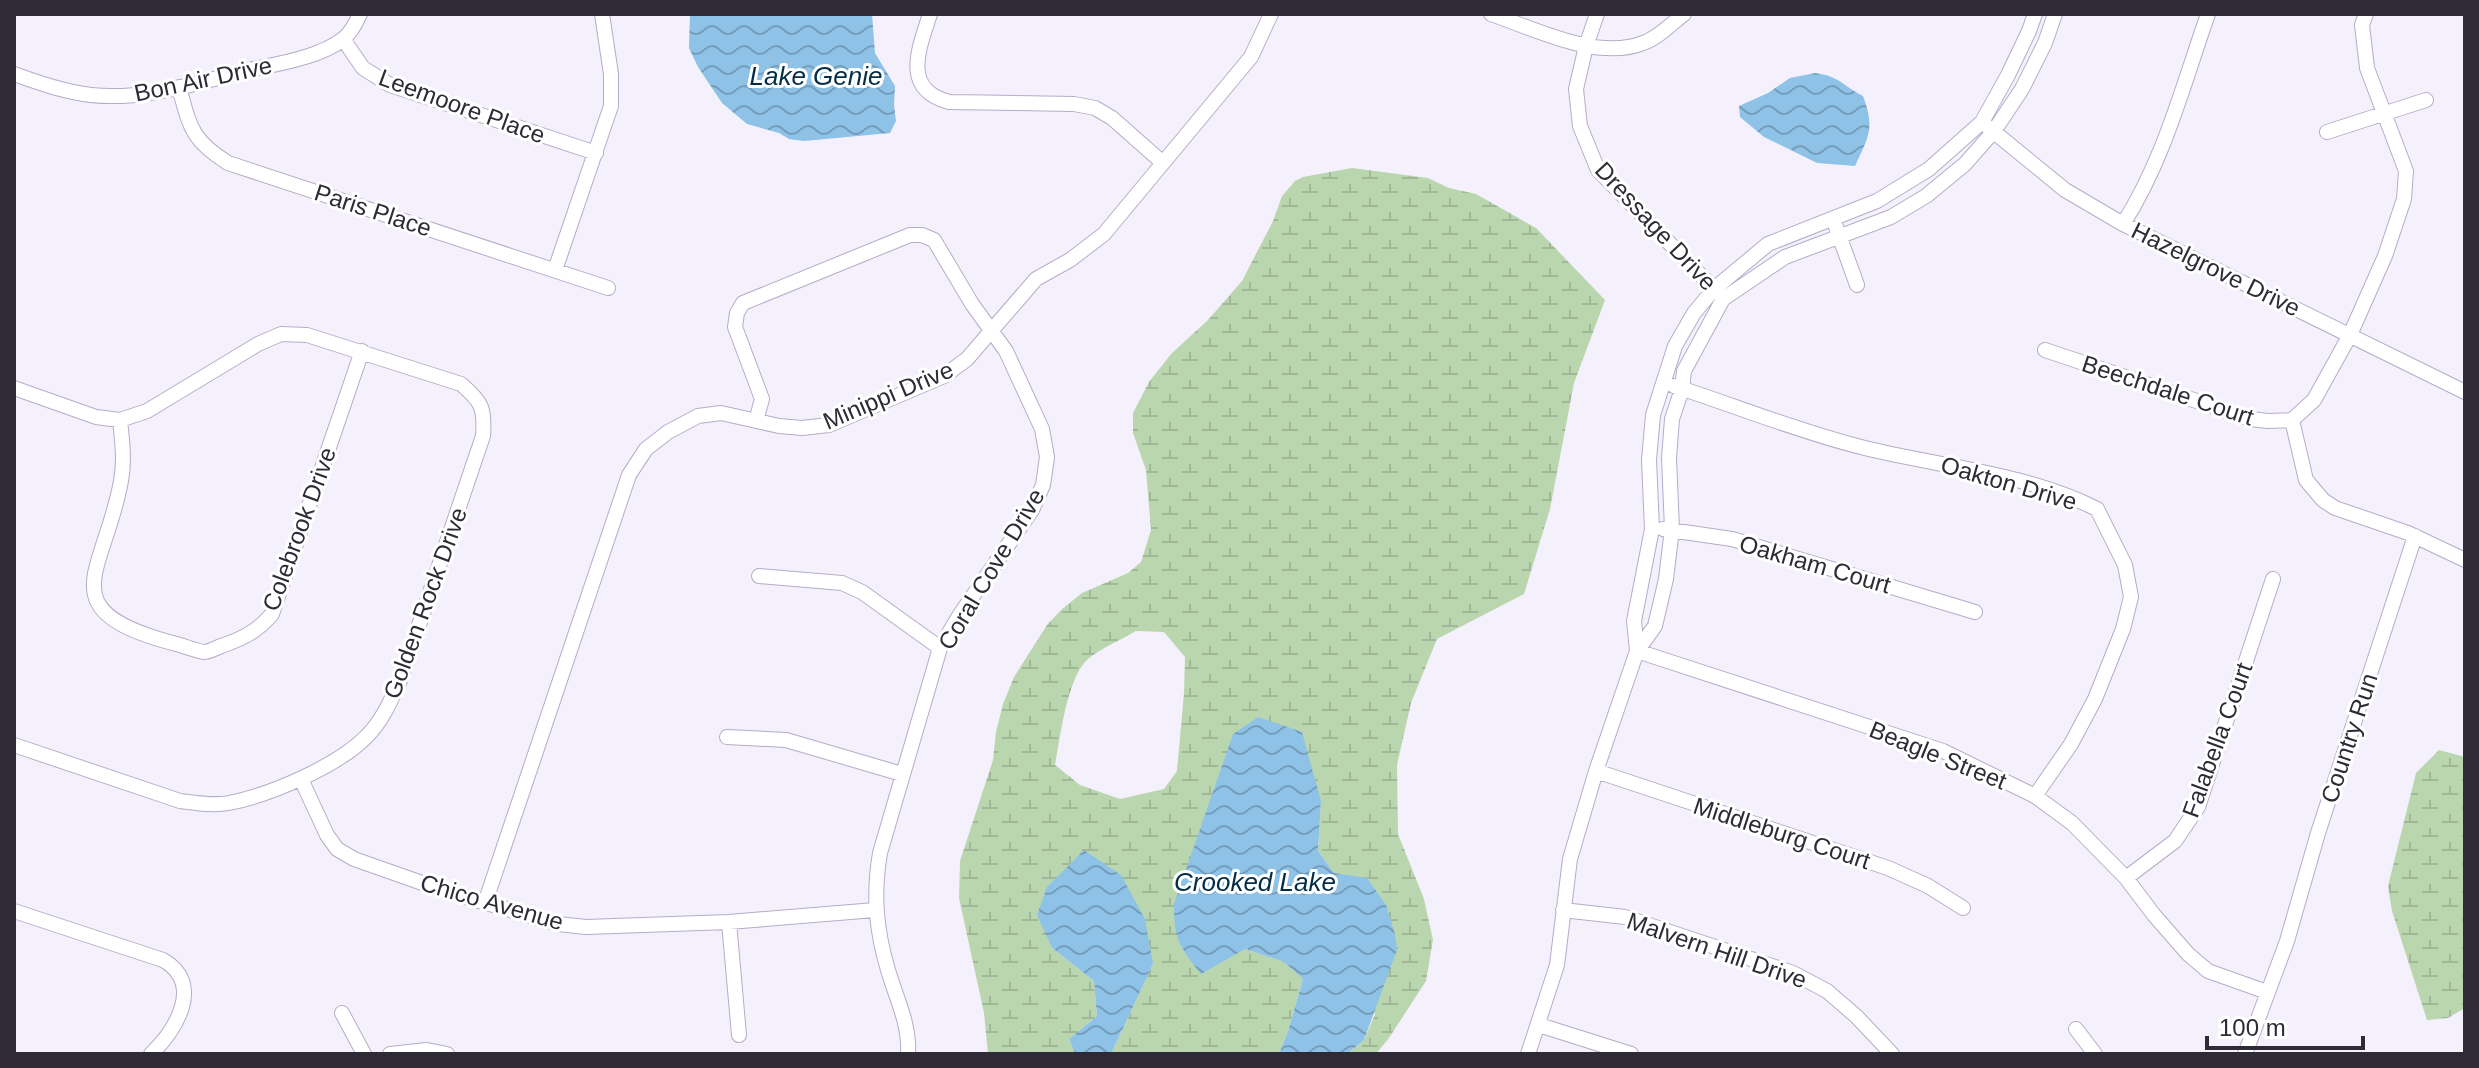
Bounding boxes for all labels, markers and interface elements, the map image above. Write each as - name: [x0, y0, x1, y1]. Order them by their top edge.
- street label: Bon Air Drive: [132, 51, 274, 107]
- water label: Lake Genie: [750, 61, 882, 91]
- street label: Leemoore Place: [375, 63, 549, 149]
- street label: Dressage Drive: [1590, 156, 1722, 296]
- street label: Paris Place: [311, 178, 435, 242]
- street label: Hazelgrove Drive: [2127, 217, 2305, 321]
- street label: Beechdale Court: [2079, 350, 2258, 431]
- street label: Minippi Drive: [819, 355, 957, 435]
- street label: Colebrook Drive: [257, 444, 341, 614]
- street label: Oakton Drive: [1938, 451, 2080, 515]
- street label: Coral Cove Drive: [932, 484, 1050, 654]
- street label: Golden Rock Drive: [378, 504, 472, 702]
- street label: Oakham Court: [1736, 530, 1894, 599]
- street label: Falabella Court: [2176, 659, 2258, 821]
- street label: Country Run: [2315, 670, 2383, 806]
- street label: Beagle Street: [1866, 715, 2011, 795]
- street label: Middleburg Court: [1690, 792, 1874, 874]
- water label: Crooked Lake: [1174, 867, 1336, 897]
- street label: Chico Avenue: [417, 869, 567, 935]
- street label: Malvern Hill Drive: [1624, 907, 1810, 993]
- scale bar: [2207, 1000, 2363, 1050]
- text: 100 m: [2219, 1014, 2286, 1041]

